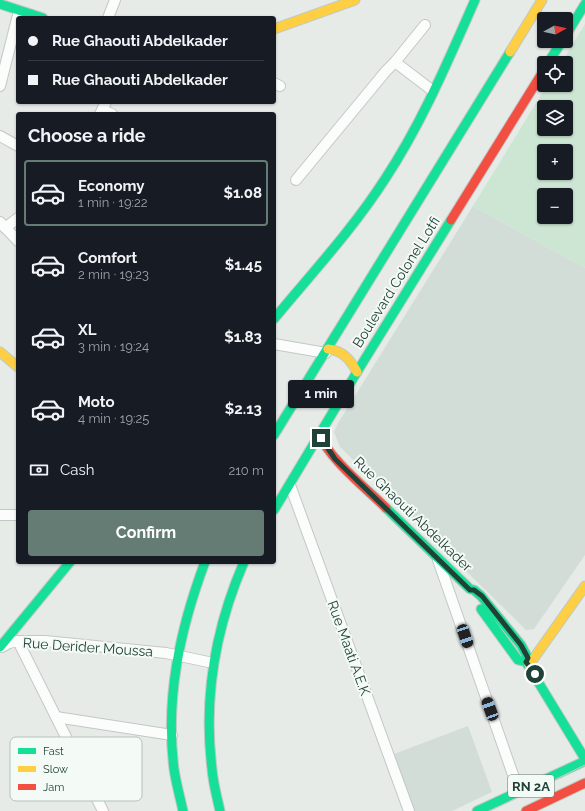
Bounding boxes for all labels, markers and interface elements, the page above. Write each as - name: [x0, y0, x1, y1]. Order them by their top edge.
- north arrow: [537, 12, 573, 48]
- map controls: [537, 12, 573, 224]
- text: Rue Ghaouti Abdelkader: [52, 32, 228, 50]
- button: locate: [537, 56, 573, 92]
- text: Rue Ghaouti Abdelkader: [52, 71, 228, 89]
- button: layers: [537, 100, 573, 136]
- text: Choose a ride: [28, 125, 146, 146]
- button: +: [537, 144, 573, 180]
- icon: car: [30, 175, 66, 211]
- text: Economy: [78, 177, 145, 195]
- text: $1.08: [223, 184, 262, 202]
- button: −: [537, 188, 573, 224]
- text: 1 min · 19:22: [78, 195, 148, 210]
- street label: Boulevard Colonel Lotfi: [349, 214, 443, 350]
- icon: car: [30, 247, 66, 283]
- text: Comfort: [78, 249, 137, 267]
- text: $1.45: [225, 256, 262, 274]
- text: 2 min · 19:23: [78, 267, 149, 282]
- icon: car: [30, 319, 66, 355]
- text: XL: [78, 321, 96, 339]
- text: $1.83: [224, 328, 262, 346]
- text: 3 min · 19:24: [78, 339, 149, 354]
- callout: 1 min: [288, 380, 354, 408]
- text: 1 min: [305, 386, 337, 401]
- icon: car: [30, 391, 66, 427]
- text: Moto: [78, 393, 115, 411]
- text: $2.13: [225, 400, 262, 418]
- text: 4 min · 19:25: [78, 411, 149, 426]
- route end: [312, 429, 330, 447]
- street label: Rue Ghaouti Abdelkader: [351, 453, 476, 575]
- icon: cash: [28, 459, 50, 481]
- text: Cash: [60, 461, 94, 479]
- text: 210 m: [228, 463, 264, 478]
- button: Confirm: [28, 510, 264, 556]
- street label: Rue Maati A.E.K: [324, 598, 374, 698]
- car: [455, 623, 475, 649]
- street label: Rue Derider Moussa: [22, 634, 154, 660]
- route start: [526, 665, 544, 683]
- car: [480, 696, 500, 722]
- legend: [10, 737, 142, 801]
- text: Fast: [43, 745, 64, 758]
- text: Slow: [43, 763, 68, 776]
- road number: RN 2A: [508, 775, 554, 797]
- text: Jam: [43, 781, 64, 794]

